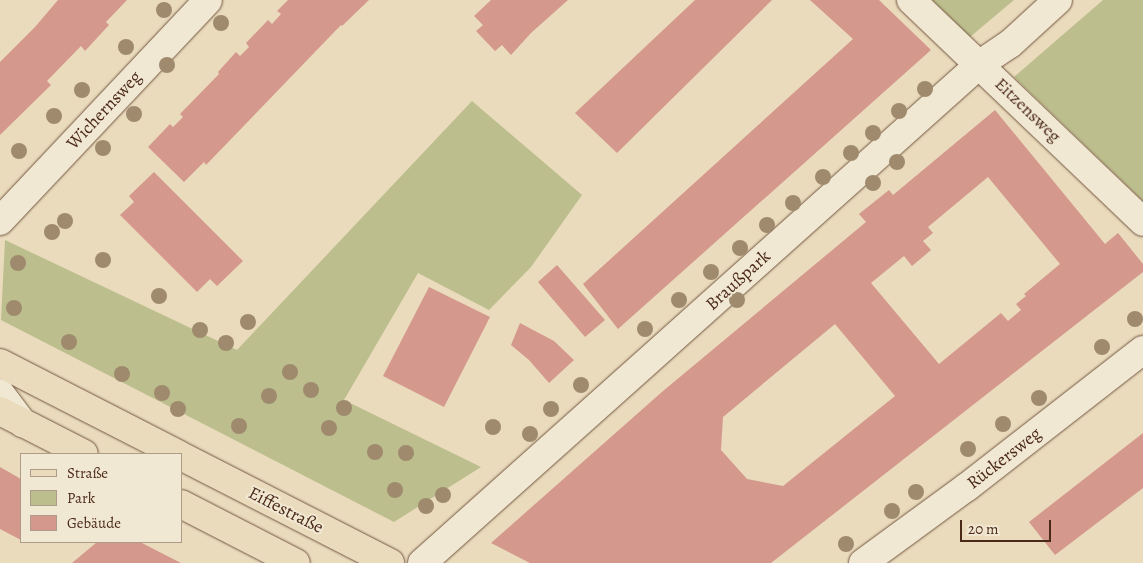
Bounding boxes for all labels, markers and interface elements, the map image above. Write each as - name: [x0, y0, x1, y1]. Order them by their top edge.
- street label: Wichernsweg: [62, 66, 146, 154]
- street label: Eitzensweg: [990, 73, 1066, 147]
- street label: Braußpark: [701, 245, 775, 315]
- street label: Rückersweg: [963, 422, 1045, 494]
- legend: [20, 453, 182, 543]
- text: Straße: [67, 463, 108, 483]
- street label: Eiffestraße: [245, 482, 327, 538]
- text: Park: [67, 488, 95, 508]
- scale bar: [963, 510, 1054, 542]
- text: Gebäude: [67, 513, 121, 533]
- text: 20 m: [968, 519, 999, 539]

